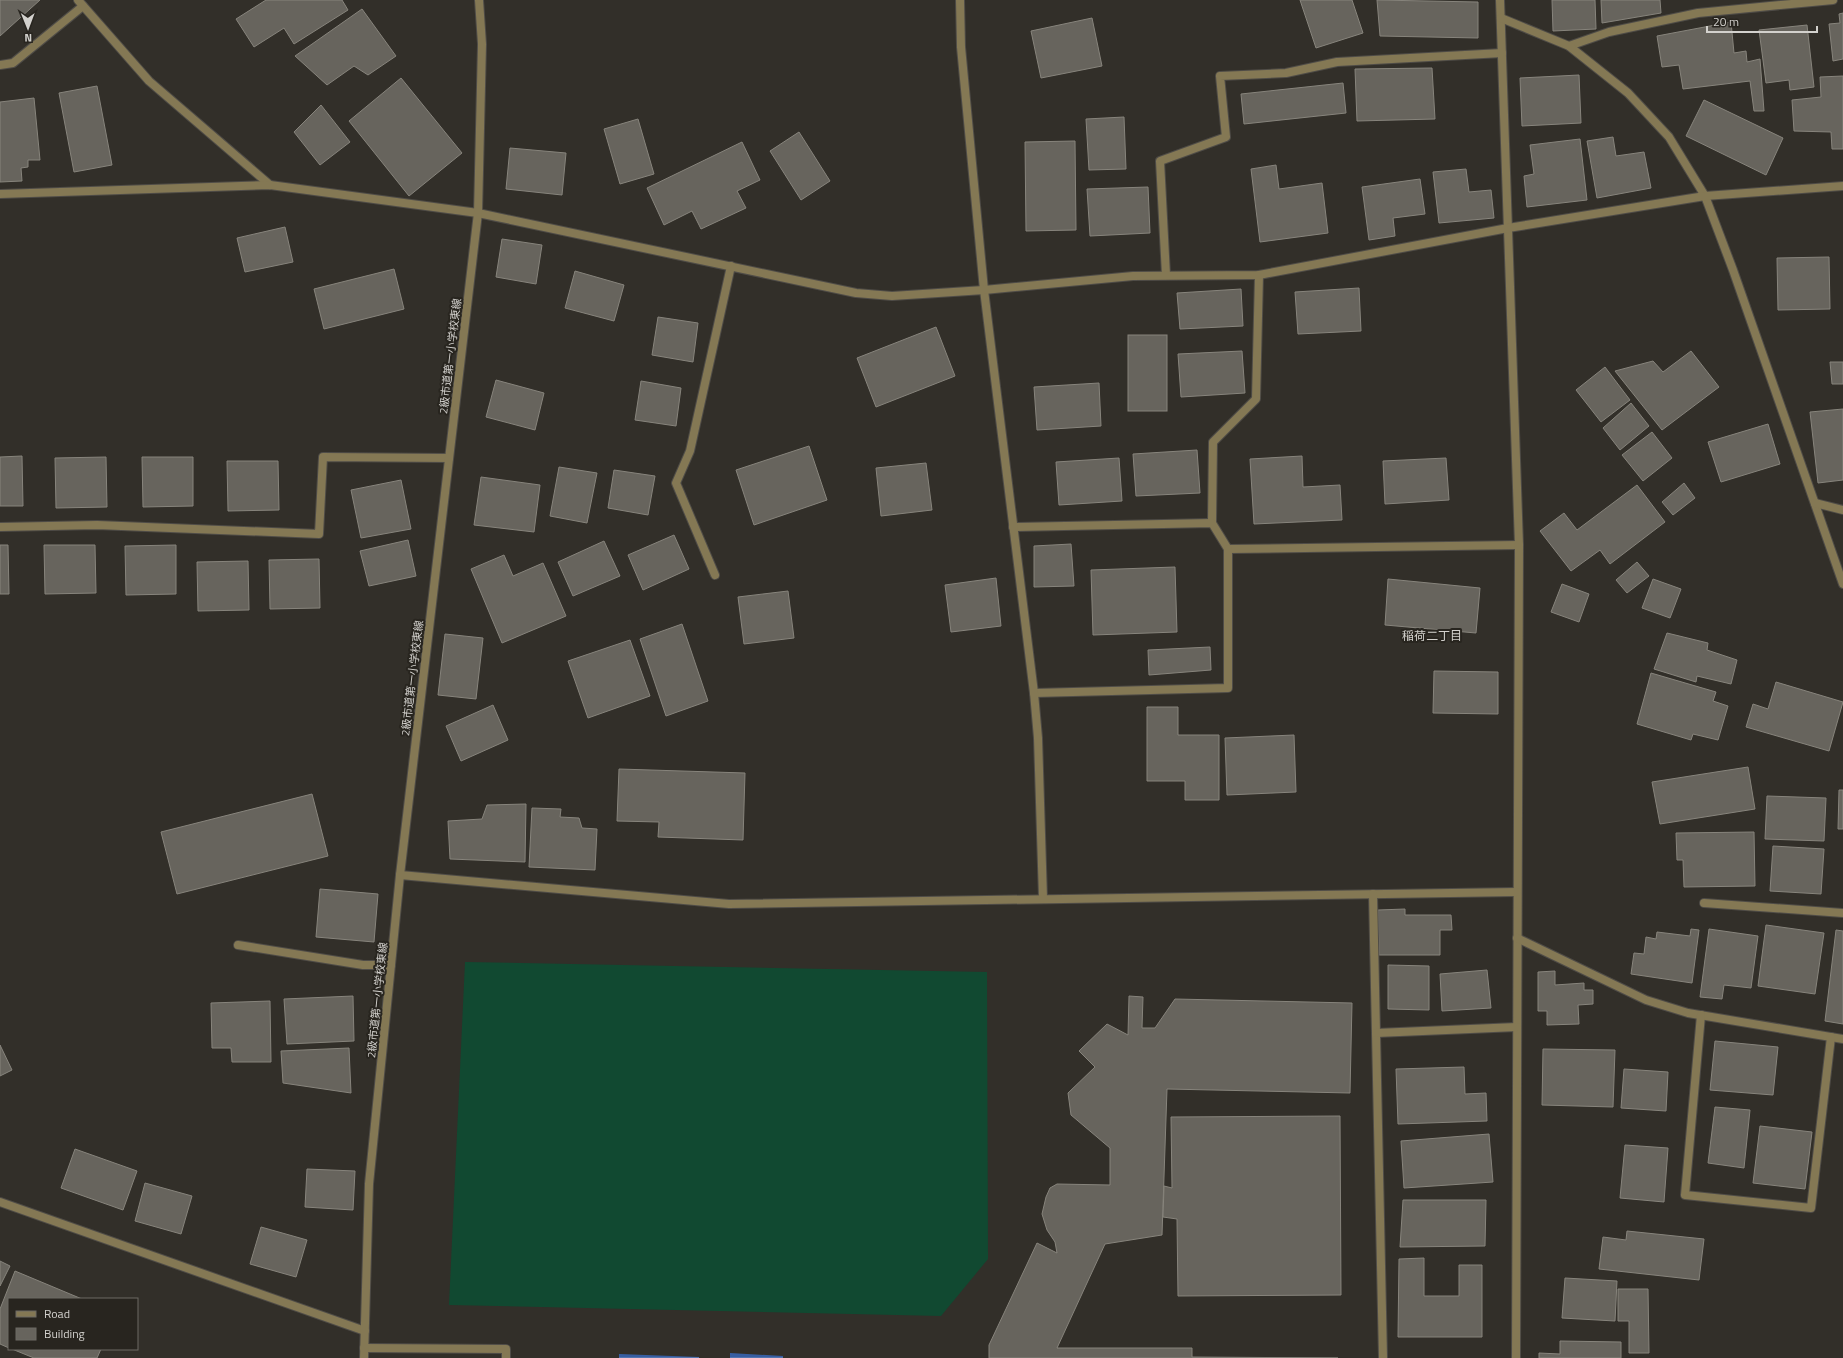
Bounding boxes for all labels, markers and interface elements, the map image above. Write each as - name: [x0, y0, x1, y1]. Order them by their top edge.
- north arrow: [8, 8, 48, 48]
- scale bar: [1707, 8, 1817, 34]
- text: 20 m: [1713, 12, 1739, 31]
- text: N: [24, 30, 32, 46]
- street label: 2級市道第一小学校東線: [435, 297, 465, 415]
- street label: 2級市道第一小学校東線: [397, 619, 427, 737]
- district label: 稲荷二丁目: [1402, 626, 1462, 645]
- street label: 2級市道第一小学校東線: [363, 941, 391, 1059]
- legend: [8, 1298, 138, 1350]
- text: Road: [44, 1304, 70, 1323]
- text: Building: [44, 1324, 85, 1343]

